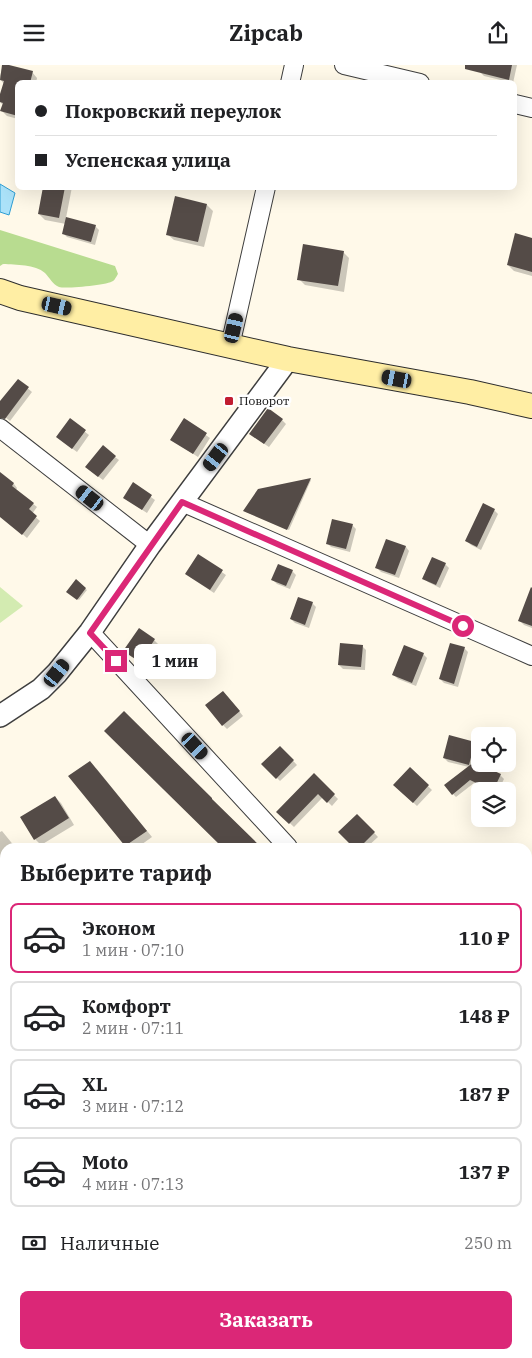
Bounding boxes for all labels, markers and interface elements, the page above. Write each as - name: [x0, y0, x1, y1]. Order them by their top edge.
- text: Zipcab: [229, 18, 303, 47]
- icon: menu: [20, 19, 48, 47]
- icon: share: [484, 19, 512, 47]
- text: Покровский переулок: [65, 99, 281, 123]
- text: Успенская улица: [65, 148, 231, 172]
- car: [40, 295, 73, 317]
- car: [223, 312, 244, 344]
- car: [380, 369, 413, 389]
- place label: Поворот: [239, 393, 289, 408]
- marker: Поворот: [223, 395, 235, 407]
- car: [200, 441, 231, 473]
- car: [73, 483, 106, 513]
- route start: [452, 615, 474, 637]
- callout: 1 мин: [134, 643, 216, 679]
- route end: [105, 650, 127, 672]
- text: 1 мин: [152, 651, 198, 671]
- car: [41, 657, 72, 689]
- map controls: [471, 727, 516, 827]
- button: locate: [471, 727, 516, 772]
- car: [179, 730, 210, 762]
- button: layers: [471, 782, 516, 827]
- text: Выберите тариф: [20, 858, 212, 887]
- icon: car: [22, 916, 67, 961]
- text: Эконом: [82, 916, 155, 940]
- text: 110 ₽: [458, 926, 510, 950]
- text: 1 мин · 07:10: [82, 940, 184, 960]
- icon: car: [22, 994, 67, 1039]
- text: Комфорт: [82, 994, 171, 1018]
- text: 148 ₽: [458, 1004, 510, 1028]
- text: 2 мин · 07:11: [82, 1018, 184, 1038]
- icon: car: [22, 1072, 67, 1117]
- text: XL: [82, 1072, 108, 1096]
- text: 187 ₽: [458, 1082, 510, 1106]
- text: 3 мин · 07:12: [82, 1096, 184, 1116]
- icon: car: [22, 1150, 67, 1195]
- text: Moto: [82, 1150, 128, 1174]
- text: 137 ₽: [458, 1160, 510, 1184]
- text: 4 мин · 07:13: [82, 1174, 184, 1194]
- icon: cash: [20, 1229, 48, 1257]
- text: Наличные: [60, 1231, 159, 1255]
- text: 250 m: [464, 1233, 512, 1253]
- button: Заказать: [20, 1291, 512, 1349]

